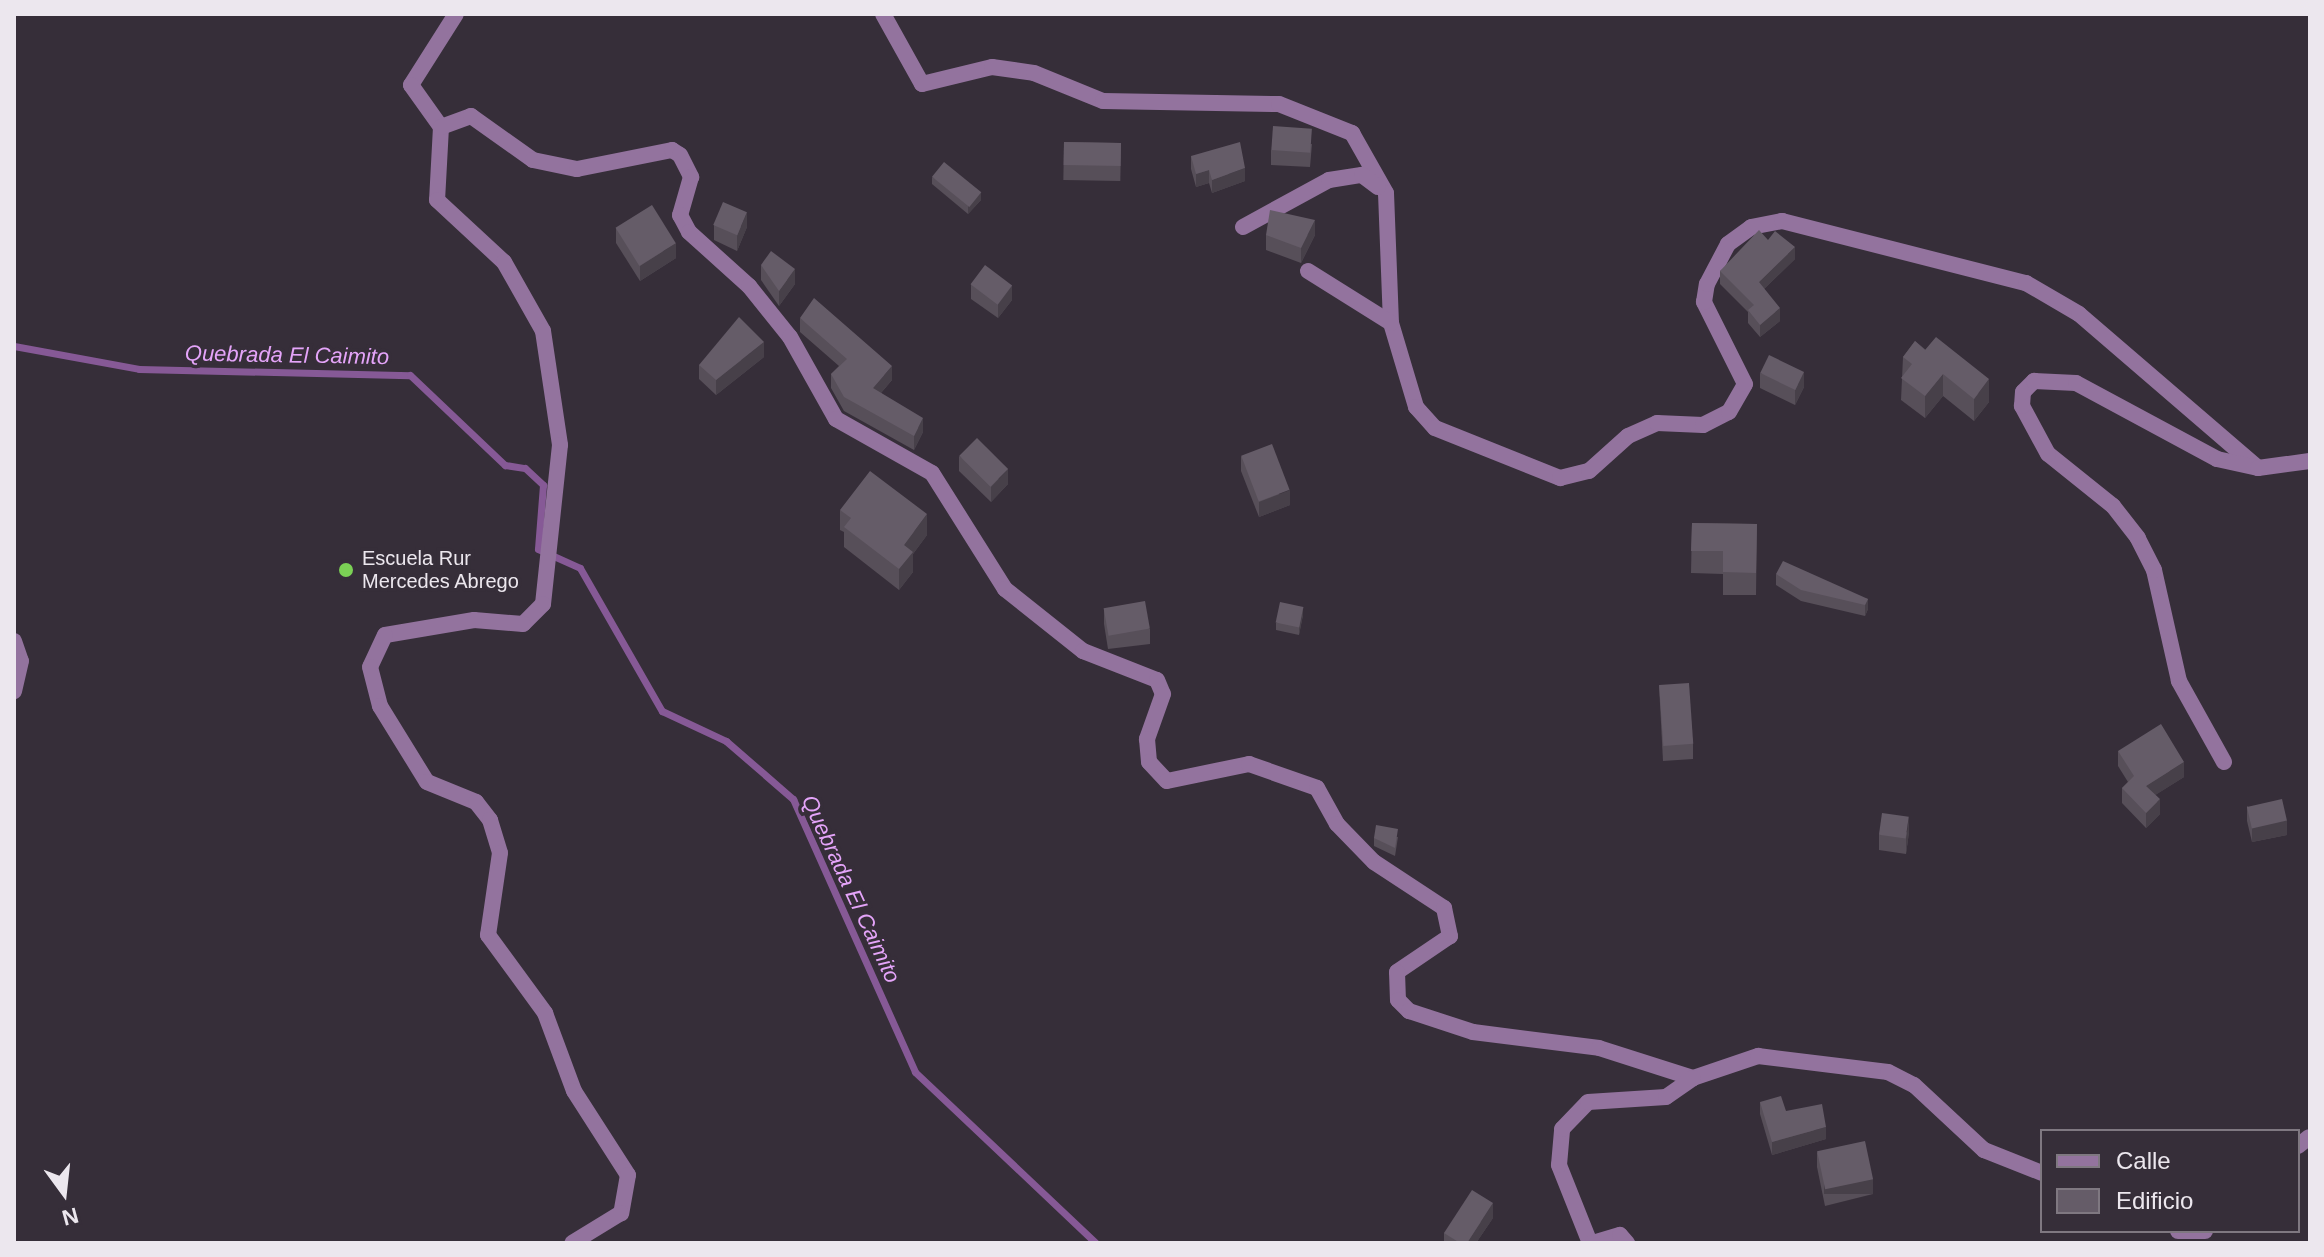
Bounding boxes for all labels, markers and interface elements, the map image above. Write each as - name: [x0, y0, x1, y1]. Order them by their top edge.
- water label: Quebrada El Caimito: [185, 340, 389, 370]
- place label: Escuela Rur Mercedes Abrego: [362, 546, 520, 593]
- marker: Escuela Rur Mercedes Abrego: [337, 561, 355, 579]
- water label: Quebrada El Caimito: [796, 791, 906, 987]
- legend: [2040, 1129, 2300, 1233]
- text: Calle: [2116, 1147, 2171, 1174]
- north arrow: [24, 1153, 104, 1233]
- text: Edificio: [2116, 1187, 2193, 1214]
- text: N: [59, 1203, 81, 1231]

